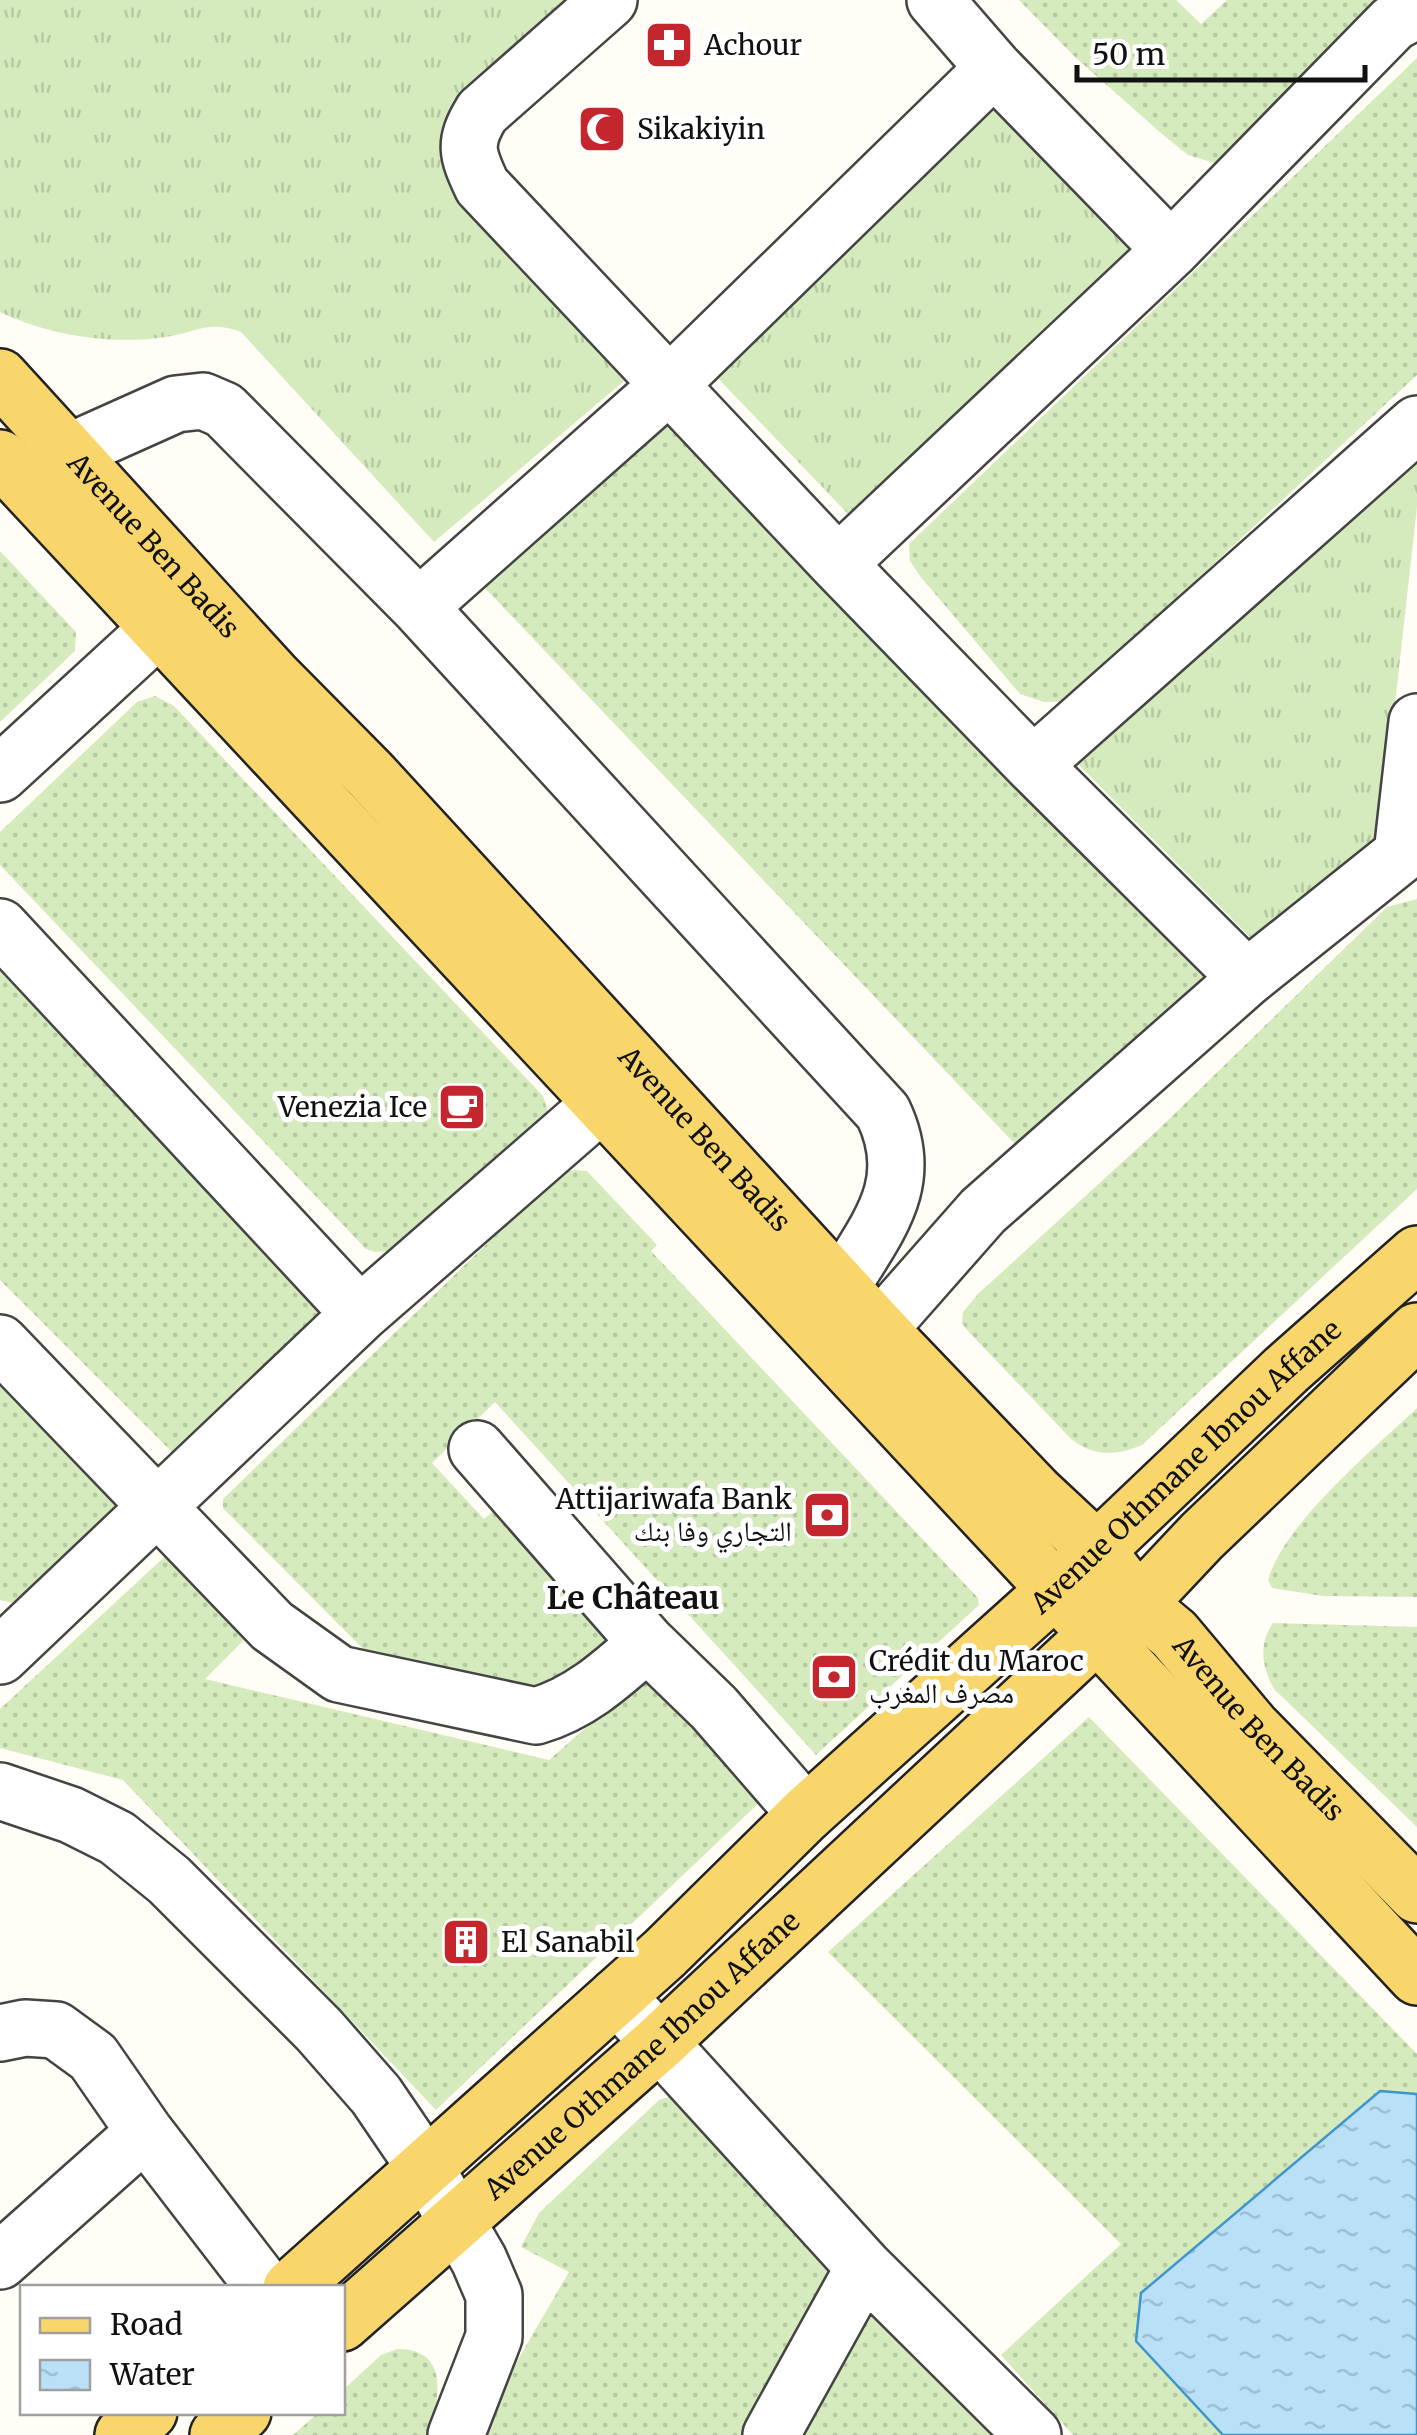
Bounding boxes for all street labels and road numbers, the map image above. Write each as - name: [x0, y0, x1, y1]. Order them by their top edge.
- street label: Avenue Ben Badis: [59, 444, 248, 646]
- street label: Avenue Ben Badis: [610, 1038, 799, 1239]
- street label: Avenue Othmane Ibnou Affane: [1022, 1312, 1349, 1622]
- street label: Avenue Ben Badis: [1164, 1628, 1352, 1829]
- street label: Avenue Othmane Ibnou Affane: [476, 1903, 807, 2208]

